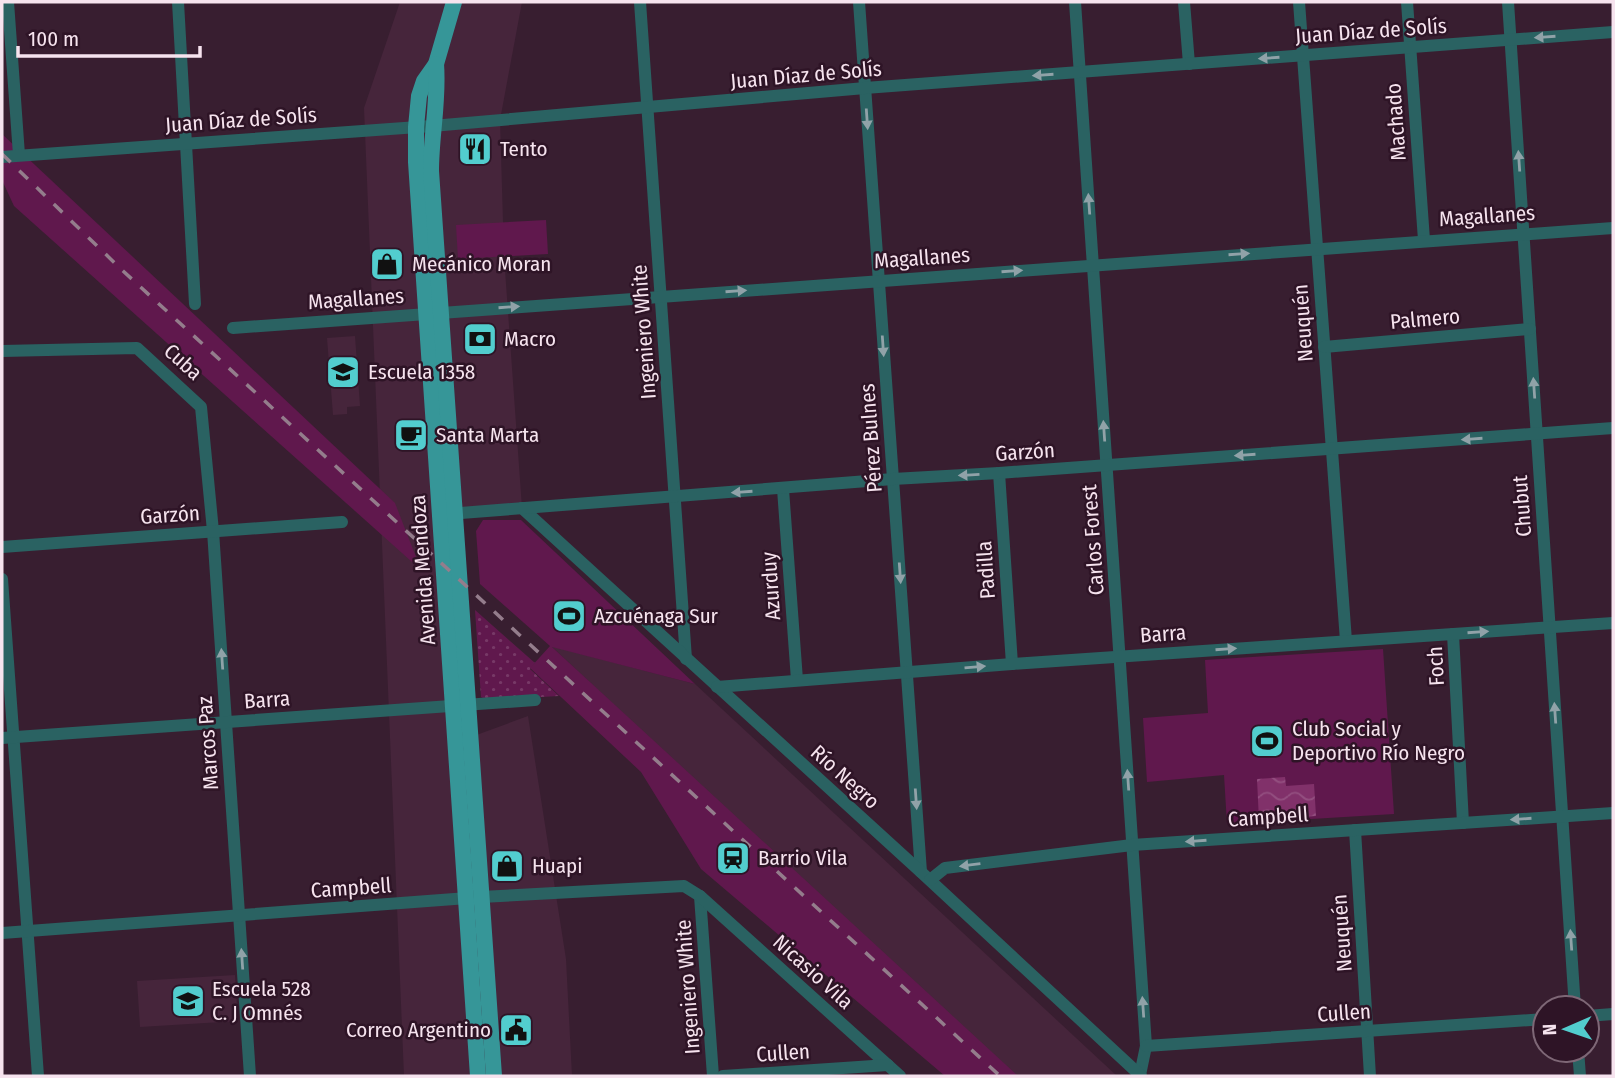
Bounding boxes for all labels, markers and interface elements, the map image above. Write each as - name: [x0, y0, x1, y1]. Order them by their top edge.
- street label: Juan Díaz de Solís: [1294, 13, 1448, 49]
- scale bar: [18, 14, 200, 58]
- text: 100 m: [28, 26, 79, 52]
- one-way arrow: [1534, 32, 1556, 43]
- one-way arrow: [1258, 53, 1280, 64]
- street label: Juan Díaz de Solís: [729, 55, 883, 95]
- one-way arrow: [1031, 70, 1053, 81]
- street label: Machado: [1380, 82, 1412, 162]
- street label: Juan Díaz de Solís: [164, 102, 318, 138]
- one-way arrow: [862, 108, 873, 130]
- restaurant icon: Tento: [456, 130, 494, 168]
- place label: Tento: [500, 136, 548, 162]
- one-way arrow: [1513, 150, 1524, 172]
- one-way arrow: [1083, 193, 1094, 215]
- street label: Magallanes: [1438, 200, 1536, 232]
- street label: Magallanes: [873, 242, 971, 274]
- shop icon: Mecánico Moran: [368, 245, 406, 283]
- one-way arrow: [1228, 248, 1250, 259]
- place label: Mecánico Moran: [412, 251, 551, 277]
- street label: Ingeniero White: [626, 264, 662, 400]
- one-way arrow: [1001, 265, 1023, 276]
- street label: Magallanes: [307, 283, 405, 315]
- street label: Neuquén: [1287, 283, 1319, 363]
- one-way arrow: [725, 285, 747, 296]
- one-way arrow: [498, 301, 520, 312]
- street label: Palmero: [1389, 303, 1461, 335]
- bank icon: Macro: [461, 320, 499, 358]
- place label: Macro: [504, 326, 556, 352]
- one-way arrow: [878, 335, 889, 357]
- street label: Cuba: [158, 338, 208, 386]
- school or university icon: Escuela 1358: [324, 353, 362, 391]
- place label: Escuela 1358: [368, 359, 475, 385]
- one-way arrow: [1528, 377, 1539, 399]
- street label: Pérez Bulnes: [854, 383, 888, 493]
- cafe icon: Santa Marta: [392, 416, 430, 454]
- one-way arrow: [1099, 420, 1110, 442]
- place label: Santa Marta: [436, 422, 539, 448]
- one-way arrow: [1461, 433, 1483, 444]
- street label: Garzón: [994, 437, 1056, 467]
- one-way arrow: [1234, 450, 1256, 461]
- one-way arrow: [958, 470, 980, 481]
- street label: Chubut: [1507, 474, 1537, 538]
- street label: Carlos Forest: [1076, 484, 1110, 596]
- one-way arrow: [731, 487, 753, 498]
- street label: Avenida Mendoza: [405, 494, 441, 646]
- street label: Garzón: [139, 500, 201, 530]
- street label: Padilla: [971, 540, 1001, 600]
- street label: Azurduy: [756, 550, 786, 621]
- one-way arrow: [894, 562, 905, 584]
- sports icon: Azcuénaga Sur: [550, 597, 588, 635]
- place label: Azcuénaga Sur: [594, 603, 719, 629]
- street label: Barra: [1139, 619, 1187, 649]
- one-way arrow: [1467, 626, 1489, 637]
- one-way arrow: [1215, 643, 1237, 654]
- street label: Foch: [1422, 646, 1450, 686]
- one-way arrow: [216, 648, 227, 670]
- one-way arrow: [964, 661, 986, 672]
- street label: Barra: [243, 685, 291, 715]
- street label: Marcos Paz: [192, 695, 224, 791]
- one-way arrow: [1550, 702, 1561, 724]
- place label: Club Social y Deportivo Río Negro: [1292, 716, 1465, 766]
- sports icon: Club Social y Deportivo Río Negro: [1248, 722, 1286, 760]
- street label: Río Negro: [805, 739, 885, 815]
- one-way arrow: [1122, 769, 1133, 791]
- one-way arrow: [911, 789, 922, 811]
- street label: Campbell: [1227, 801, 1310, 833]
- one-way arrow: [1509, 814, 1531, 825]
- one-way arrow: [1185, 836, 1207, 847]
- station icon: Barrio Vila: [714, 839, 752, 877]
- place label: Barrio Vila: [758, 845, 847, 871]
- shop icon: Huapi: [488, 847, 526, 885]
- place label: Huapi: [532, 853, 582, 879]
- one-way arrow: [959, 859, 981, 870]
- street label: Campbell: [310, 872, 393, 904]
- street label: Neuquén: [1326, 893, 1358, 973]
- street label: Ingeniero White: [670, 919, 706, 1055]
- street label: Nicasio Vila: [768, 929, 858, 1015]
- one-way arrow: [1565, 929, 1576, 951]
- one-way arrow: [236, 948, 247, 970]
- place label: Escuela 528 C. J Omnés: [212, 976, 311, 1026]
- school or university icon: Escuela 528 C. J Omnés: [169, 982, 207, 1020]
- north arrow: [1531, 994, 1601, 1064]
- one-way arrow: [1138, 996, 1149, 1018]
- street label: Cullen: [1316, 998, 1372, 1028]
- public building icon: Correo Argentino: [497, 1011, 535, 1049]
- place label: Correo Argentino: [346, 1017, 491, 1043]
- text: N: [1538, 1023, 1561, 1036]
- street label: Cullen: [755, 1038, 811, 1068]

